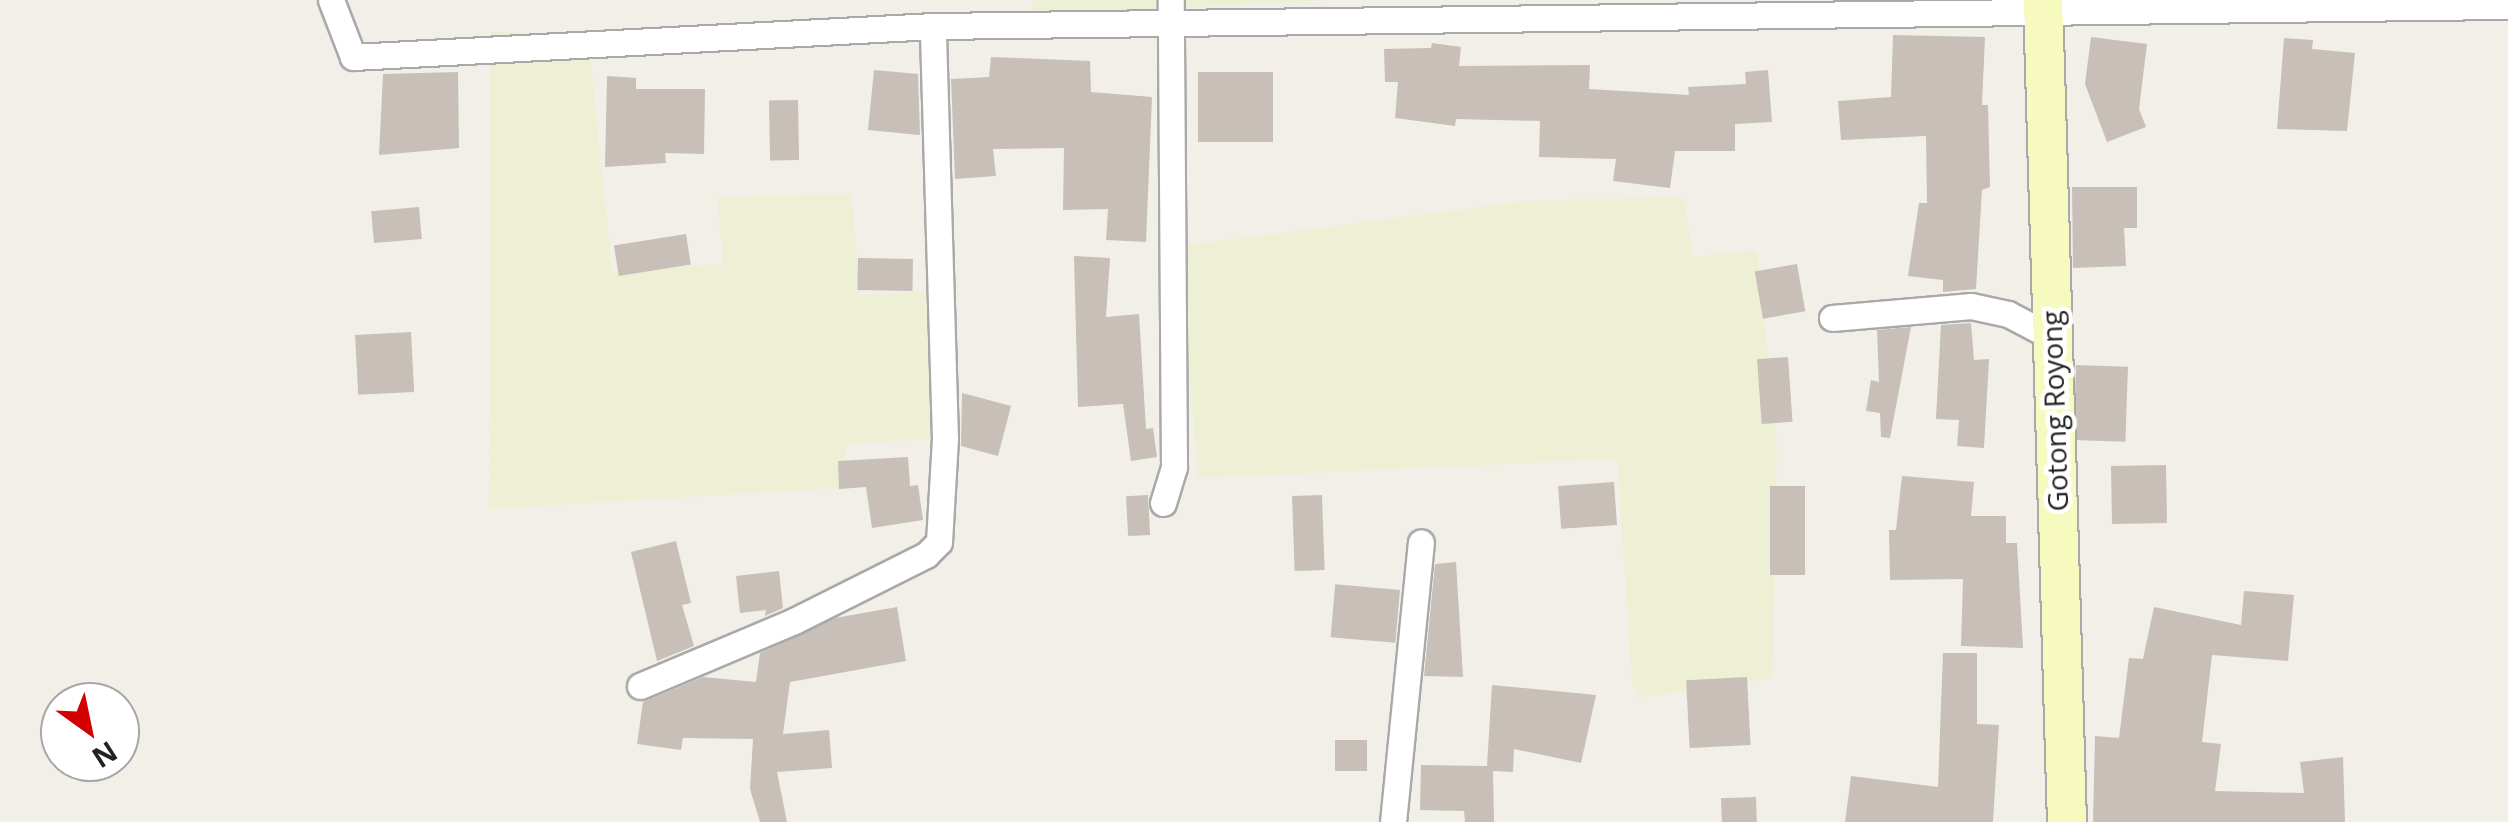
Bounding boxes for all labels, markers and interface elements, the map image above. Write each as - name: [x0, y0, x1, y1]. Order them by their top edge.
- street label: Gotong Royong: [2034, 310, 2074, 512]
- north arrow: [40, 682, 140, 782]
- text: N: [85, 733, 125, 778]

